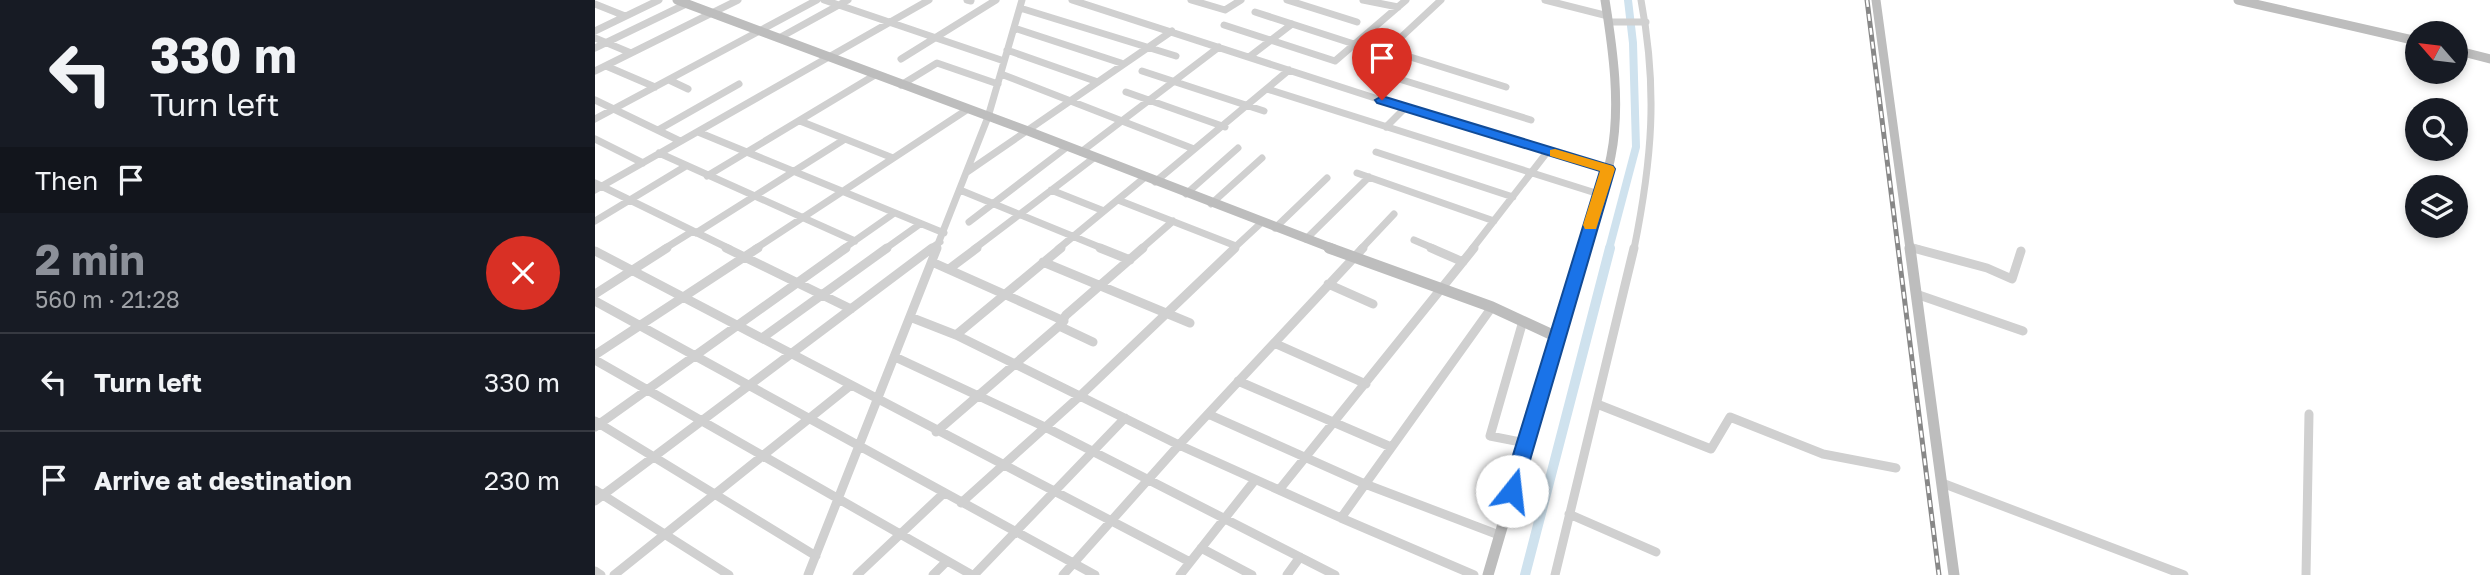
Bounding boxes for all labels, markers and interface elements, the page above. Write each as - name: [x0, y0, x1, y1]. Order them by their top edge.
- north arrow: [2405, 21, 2467, 84]
- map controls: [2405, 21, 2468, 238]
- text: 330 m: [150, 25, 297, 84]
- icon: left: [35, 28, 126, 119]
- pin: [1352, 28, 1412, 100]
- icon: arrive: [1363, 39, 1401, 77]
- text: Turn left: [150, 85, 279, 123]
- button: search: [2405, 98, 2468, 161]
- icon: arrive: [112, 161, 150, 199]
- text: Then: [35, 165, 98, 196]
- button: layers: [2405, 175, 2468, 238]
- text: 2 min: [35, 234, 145, 284]
- button: close: [486, 236, 560, 310]
- text: 560 m · 21:28: [35, 285, 180, 313]
- icon: left: [35, 363, 73, 401]
- text: Turn left: [94, 367, 202, 398]
- text: 330 m: [484, 367, 560, 398]
- position arrow: [1475, 454, 1549, 528]
- icon: arrive: [35, 461, 73, 499]
- text: Arrive at destination: [94, 465, 352, 496]
- text: 230 m: [484, 465, 560, 496]

